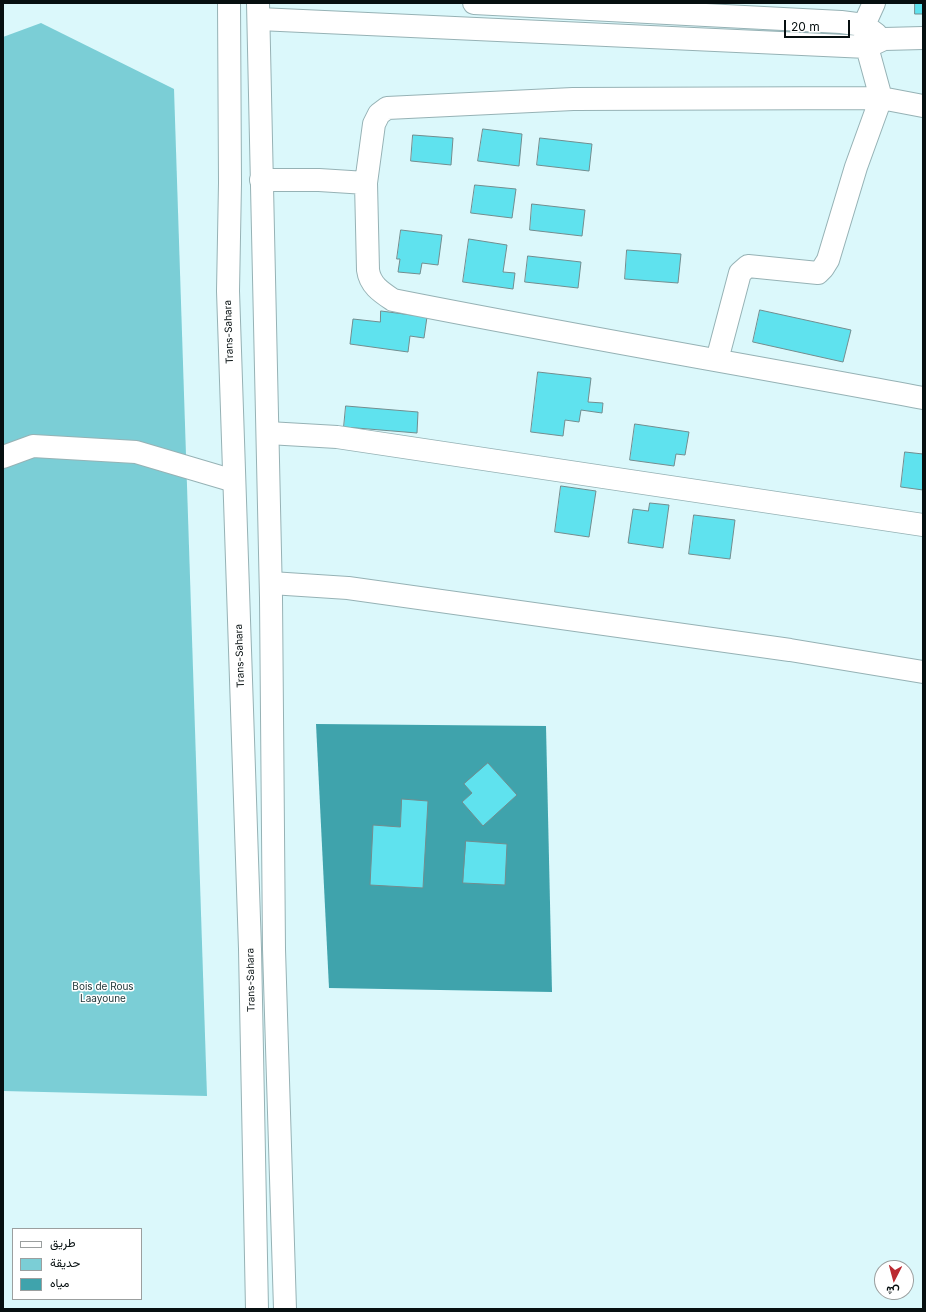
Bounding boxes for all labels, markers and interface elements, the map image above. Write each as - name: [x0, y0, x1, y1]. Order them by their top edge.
- scale bar: [786, 12, 852, 38]
- text: 20 m: [791, 19, 820, 34]
- street label: Trans-Sahara: [222, 300, 236, 364]
- street label: Trans-Sahara: [233, 624, 247, 688]
- street label: Trans-Sahara: [244, 948, 258, 1012]
- park label: Bois de Rous Laayoune: [72, 981, 134, 1004]
- legend: [12, 1228, 142, 1300]
- text: طريق: [50, 1235, 75, 1250]
- text: حديقة: [50, 1255, 80, 1270]
- north arrow: [874, 1260, 914, 1300]
- text: مياه: [50, 1275, 69, 1290]
- text: ش: [886, 1283, 900, 1299]

